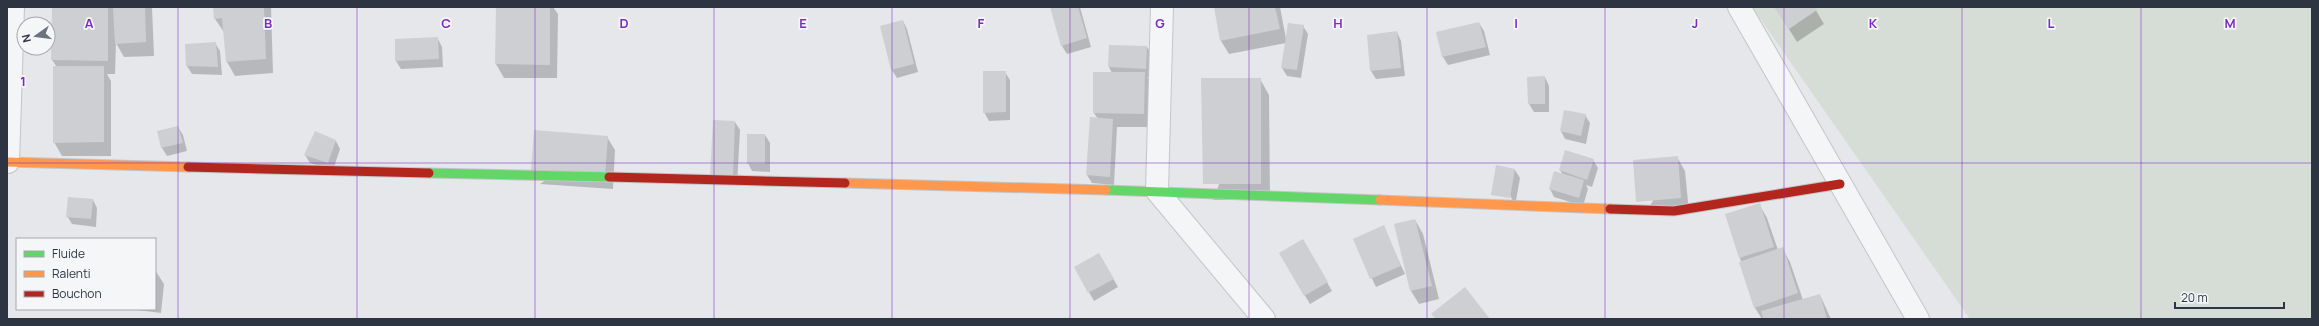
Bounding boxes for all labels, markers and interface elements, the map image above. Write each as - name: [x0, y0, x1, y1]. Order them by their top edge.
- text: A: [85, 14, 94, 32]
- text: B: [264, 14, 272, 32]
- text: C: [441, 14, 451, 32]
- text: D: [619, 14, 629, 32]
- text: E: [799, 14, 807, 32]
- text: F: [978, 14, 985, 32]
- text: G: [1155, 14, 1165, 32]
- text: H: [1333, 14, 1343, 32]
- text: I: [1514, 14, 1518, 32]
- text: J: [1692, 14, 1698, 32]
- text: K: [1869, 14, 1878, 32]
- text: L: [2048, 14, 2055, 32]
- text: M: [2224, 14, 2236, 32]
- north arrow: [16, 16, 56, 56]
- text: N: [18, 33, 34, 44]
- text: 1: [20, 72, 26, 90]
- legend: [16, 238, 156, 310]
- text: Fluide: [52, 245, 85, 262]
- text: Ralenti: [52, 265, 91, 282]
- scale bar: [2175, 284, 2284, 310]
- text: Bouchon: [52, 285, 102, 302]
- text: 20 m: [2181, 289, 2208, 306]

